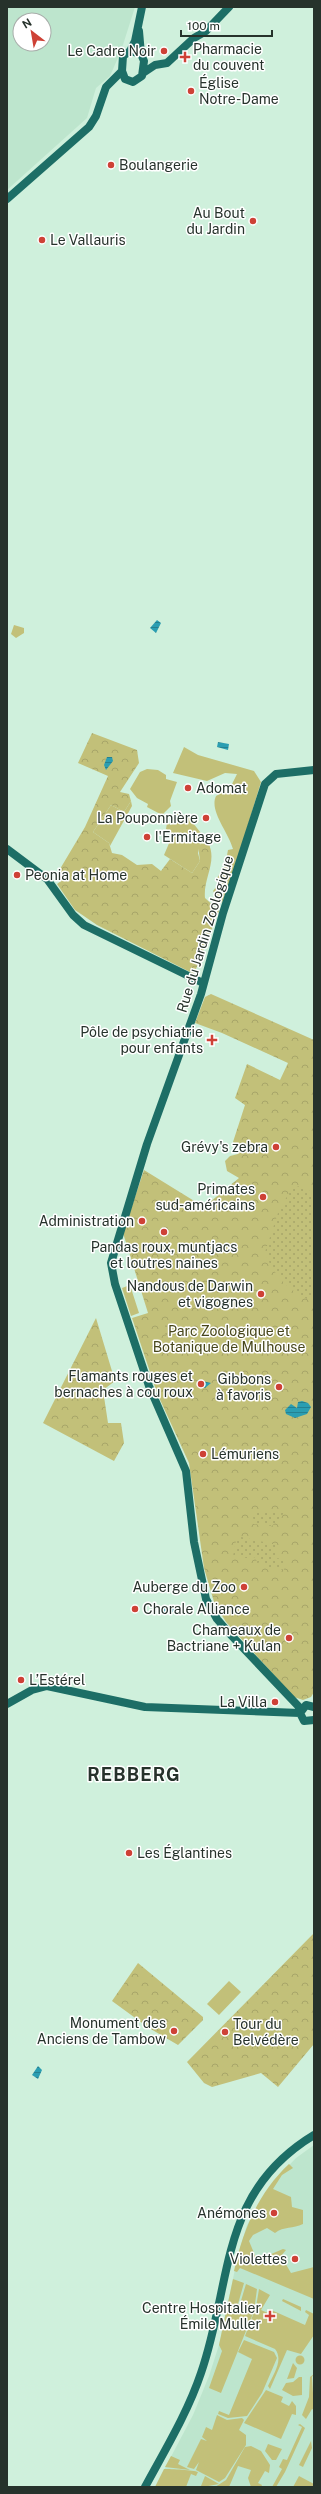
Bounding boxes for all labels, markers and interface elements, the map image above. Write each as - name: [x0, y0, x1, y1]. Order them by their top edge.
- north arrow: [12, 12, 52, 52]
- scale bar: [181, 12, 272, 38]
- text: N: [20, 16, 34, 31]
- text: 100 m: [187, 19, 220, 33]
- place label: Pharmacie du couvent: [193, 41, 264, 73]
- place label: Le Cadre Noir: [67, 43, 156, 59]
- marker: Le Cadre Noir: [159, 46, 169, 56]
- marker: Pharmacie du couvent: [180, 52, 190, 62]
- place label: Église Notre-Dame: [199, 74, 279, 107]
- marker: Église Notre-Dame: [186, 86, 196, 96]
- place label: Boulangerie: [119, 157, 198, 173]
- marker: Boulangerie: [106, 160, 116, 170]
- place label: Au Bout du Jardin: [187, 205, 245, 237]
- marker: Au Bout du Jardin: [248, 216, 258, 226]
- place label: Le Vallauris: [50, 232, 125, 248]
- marker: Le Vallauris: [37, 235, 47, 245]
- place label: Adomat: [196, 780, 247, 796]
- marker: Adomat: [183, 783, 193, 793]
- place label: La Pouponnière: [97, 810, 198, 826]
- marker: La Pouponnière: [201, 813, 211, 823]
- place label: l'Ermitage: [155, 829, 221, 845]
- marker: l'Ermitage: [142, 832, 152, 842]
- street label: Rue du Jardin Zoologique: [173, 854, 237, 1014]
- place label: Peonia at Home: [25, 867, 127, 883]
- marker: Peonia at Home: [12, 870, 22, 880]
- place label: Pôle de psychiatrie pour enfants: [80, 1024, 203, 1056]
- marker: Pôle de psychiatrie pour enfants: [206, 1034, 218, 1046]
- place label: Grévy's zebra: [181, 1139, 268, 1155]
- marker: Grévy's zebra: [271, 1142, 281, 1152]
- place label: Primates sud-américains: [155, 1181, 255, 1213]
- marker: Primates sud-américains: [258, 1192, 268, 1202]
- place label: Administration: [39, 1213, 134, 1229]
- marker: Administration: [137, 1216, 147, 1226]
- marker: Pandas roux, muntjacs et loutres naines: [159, 1227, 169, 1237]
- place label: Pandas roux, muntjacs et loutres naines: [91, 1239, 237, 1271]
- place label: Nandous de Darwin et vigognes: [127, 1278, 253, 1310]
- marker: Nandous de Darwin et vigognes: [256, 1289, 266, 1299]
- park label: Parc Zoologique et Botanique de Mulhouse: [153, 1323, 305, 1355]
- place label: Flamants rouges et bernaches à cou roux: [54, 1368, 193, 1400]
- place label: Gibbons à favoris: [216, 1371, 271, 1403]
- marker: Flamants rouges et bernaches à cou roux: [196, 1379, 206, 1389]
- marker: Gibbons à favoris: [274, 1382, 284, 1392]
- place label: Lémuriens: [211, 1446, 279, 1462]
- marker: Lémuriens: [198, 1449, 208, 1459]
- place label: Auberge du Zoo: [132, 1579, 236, 1595]
- marker: Auberge du Zoo: [239, 1582, 249, 1592]
- place label: Chorale Alliance: [143, 1601, 250, 1617]
- marker: Chorale Alliance: [130, 1604, 140, 1614]
- place label: Chameaux de Bactriane + Kulan: [167, 1622, 281, 1654]
- marker: Chameaux de Bactriane + Kulan: [284, 1633, 294, 1643]
- place label: L’Estérel: [29, 1672, 85, 1688]
- marker: L’Estérel: [16, 1675, 26, 1685]
- place label: La Villa: [219, 1694, 267, 1710]
- marker: La Villa: [270, 1697, 280, 1707]
- district label: REBBERG: [87, 1764, 181, 1785]
- place label: Les Églantines: [137, 1844, 232, 1861]
- marker: Les Églantines: [124, 1848, 134, 1858]
- place label: Monument des Anciens de Tambow: [37, 2015, 166, 2047]
- place label: Tour du Belvédère: [233, 2016, 299, 2048]
- marker: Monument des Anciens de Tambow: [169, 2026, 179, 2036]
- marker: Tour du Belvédère: [220, 2027, 230, 2037]
- place label: Anémones: [197, 2205, 266, 2221]
- marker: Anémones: [269, 2208, 279, 2218]
- place label: Violettes: [230, 2251, 287, 2267]
- marker: Violettes: [290, 2254, 300, 2264]
- place label: Centre Hospitalier Émile Muller: [142, 2300, 261, 2332]
- marker: Centre Hospitalier Émile Muller: [264, 2310, 276, 2322]

